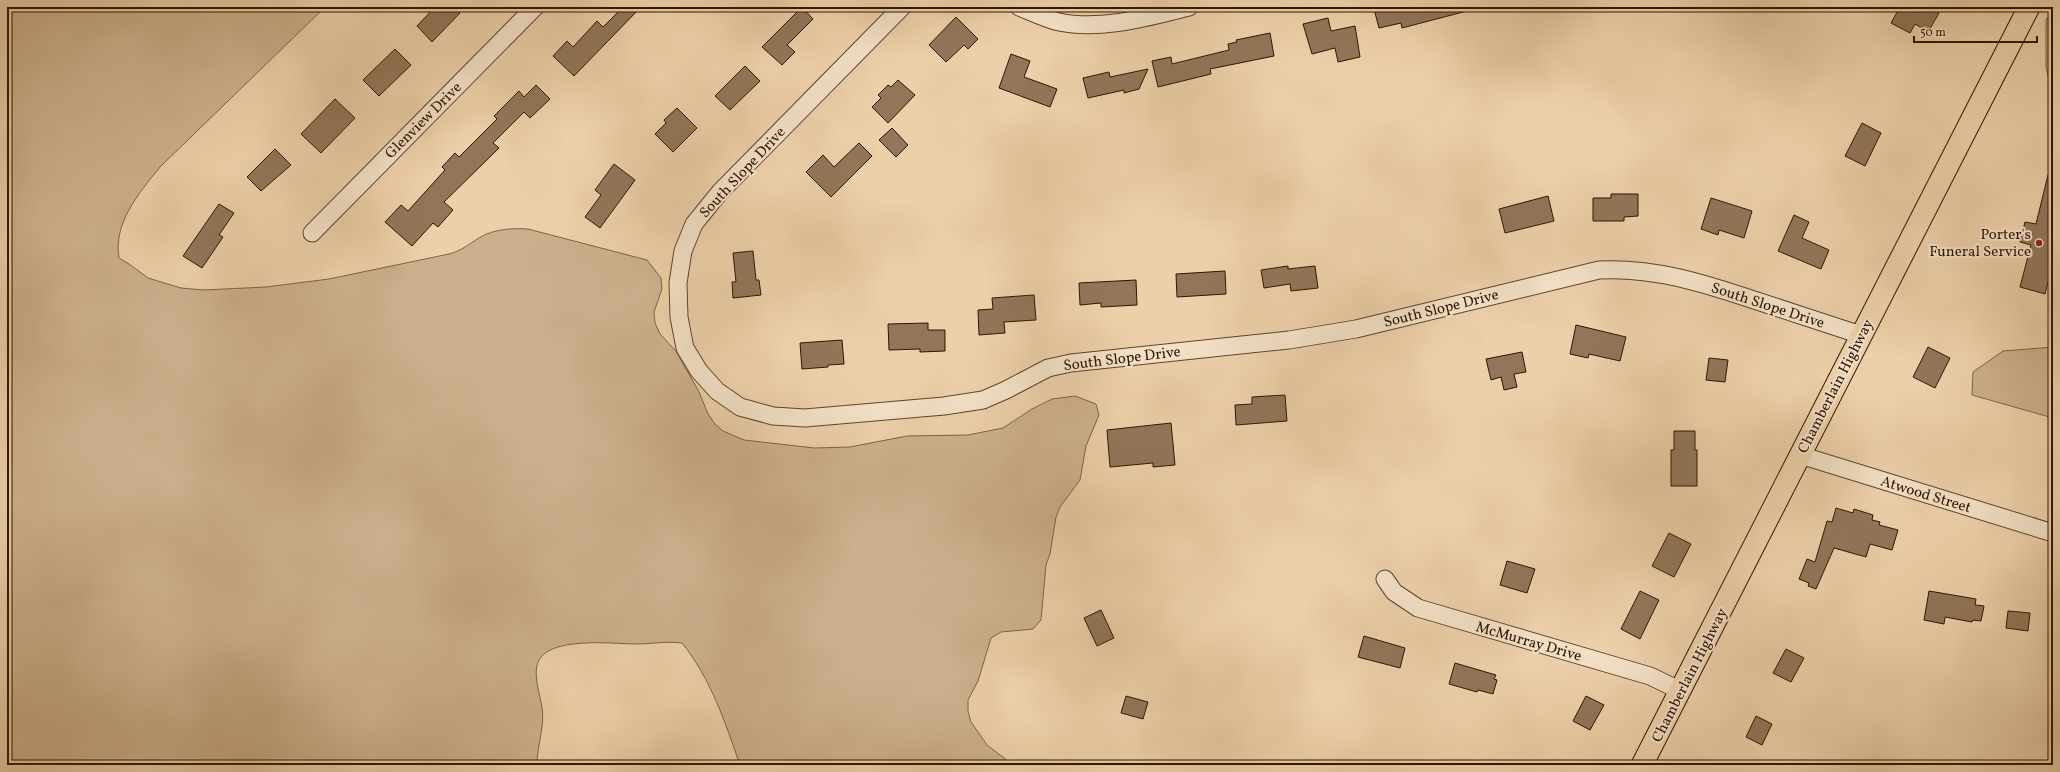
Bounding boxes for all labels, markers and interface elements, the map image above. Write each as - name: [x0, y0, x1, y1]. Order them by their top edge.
- scale bar: [1914, 18, 2037, 44]
- text: 50 m: [1920, 25, 1946, 41]
- street label: Glenview Drive: [381, 78, 467, 164]
- street label: South Slope Drive: [695, 123, 791, 223]
- place label: Porter's Funeral Service: [1929, 225, 2031, 263]
- marker: Porter's Funeral Service: [2034, 238, 2044, 248]
- street label: South Slope Drive: [1708, 278, 1827, 335]
- street label: South Slope Drive: [1382, 285, 1501, 334]
- street label: Chamberlain Highway: [1793, 316, 1879, 457]
- street label: South Slope Drive: [1062, 342, 1182, 377]
- street label: Atwood Street: [1878, 472, 1973, 519]
- street label: Chamberlain Highway: [1647, 605, 1733, 746]
- street label: McMurray Drive: [1473, 617, 1584, 668]

